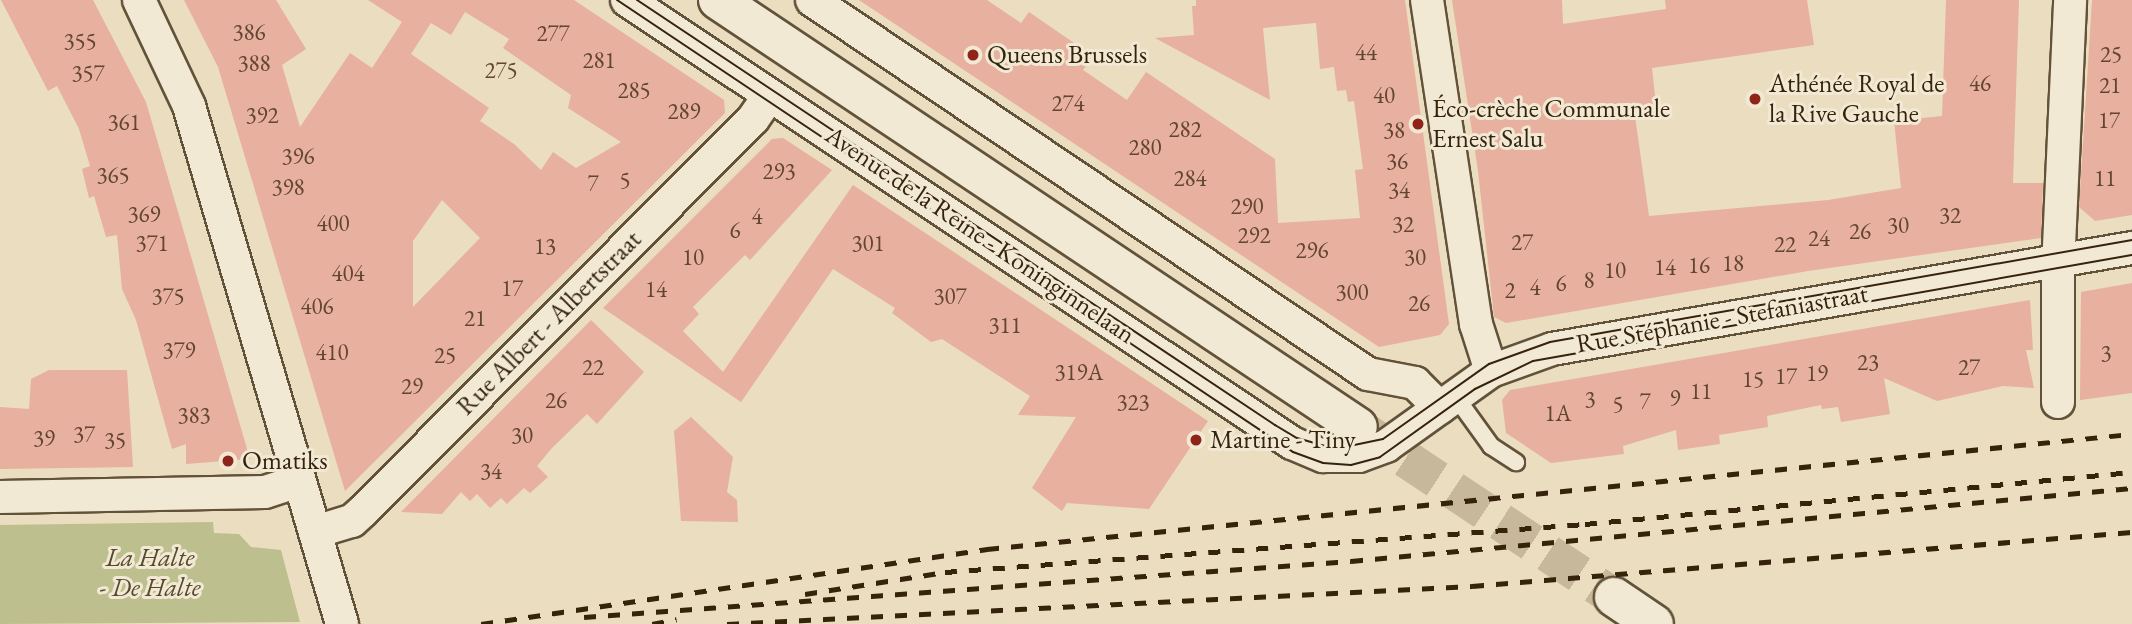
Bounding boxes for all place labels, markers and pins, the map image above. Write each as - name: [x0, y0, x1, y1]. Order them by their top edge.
- place label: Queens Brussels: [987, 39, 1147, 71]
- marker: Queens Brussels: [965, 47, 981, 63]
- place label: Athénée Royal de la Rive Gauche: [1769, 68, 1944, 130]
- marker: Athénée Royal de la Rive Gauche: [1747, 91, 1763, 107]
- place label: Éco-crèche Communale Ernest Salu: [1432, 93, 1670, 154]
- marker: Éco-crèche Communale Ernest Salu: [1410, 116, 1426, 132]
- place label: Martine - Tiny: [1210, 424, 1356, 456]
- marker: Martine - Tiny: [1188, 432, 1204, 448]
- place label: Omatiks: [242, 445, 328, 477]
- marker: Omatiks: [220, 453, 236, 469]

